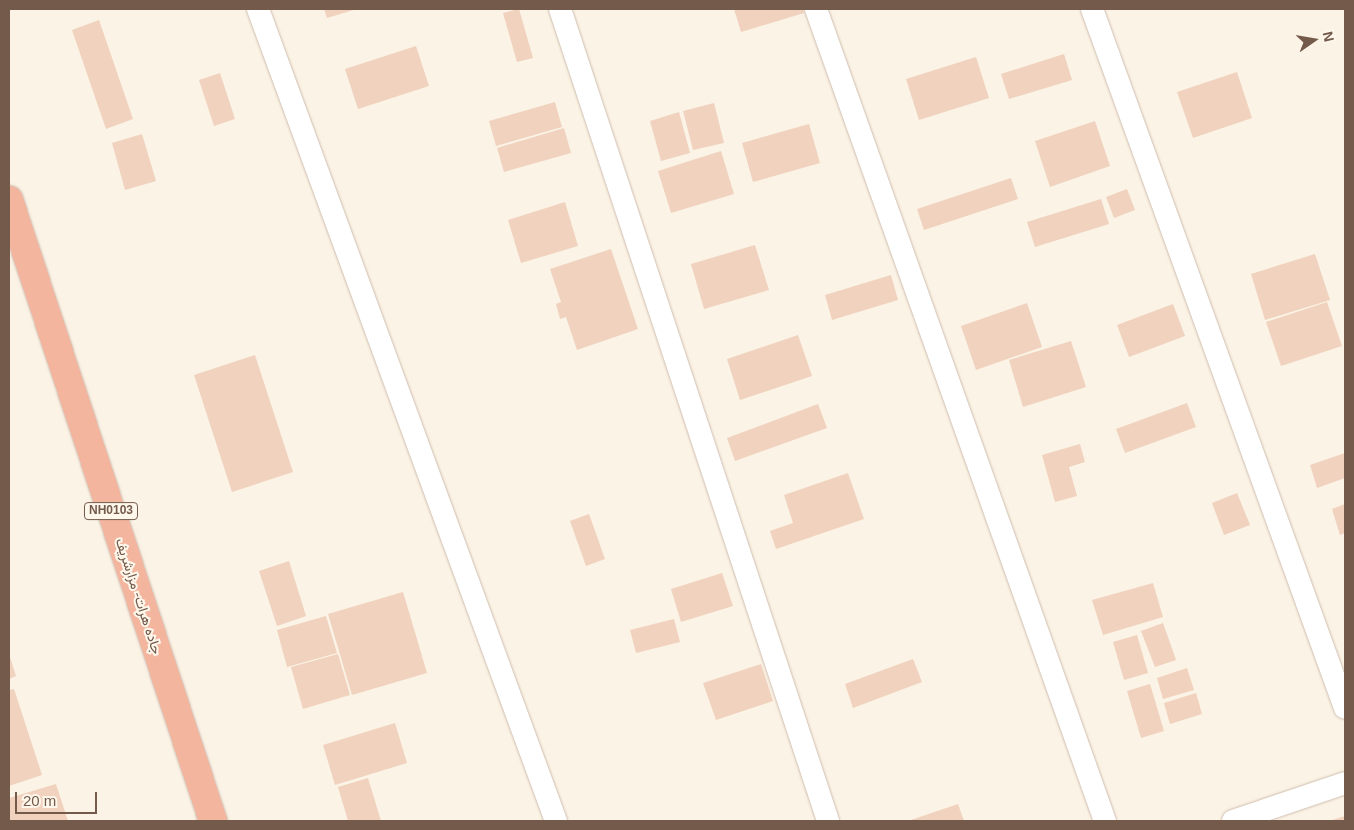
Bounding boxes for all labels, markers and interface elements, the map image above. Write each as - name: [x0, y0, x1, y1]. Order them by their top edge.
- north arrow: [1289, 15, 1339, 65]
- text: N: [1320, 30, 1338, 43]
- road number: NH0103: [84, 502, 138, 520]
- street label: جاده هرات- مزارشریف: [112, 536, 166, 656]
- scale bar: [18, 782, 100, 814]
- text: 20 m: [23, 792, 56, 809]

